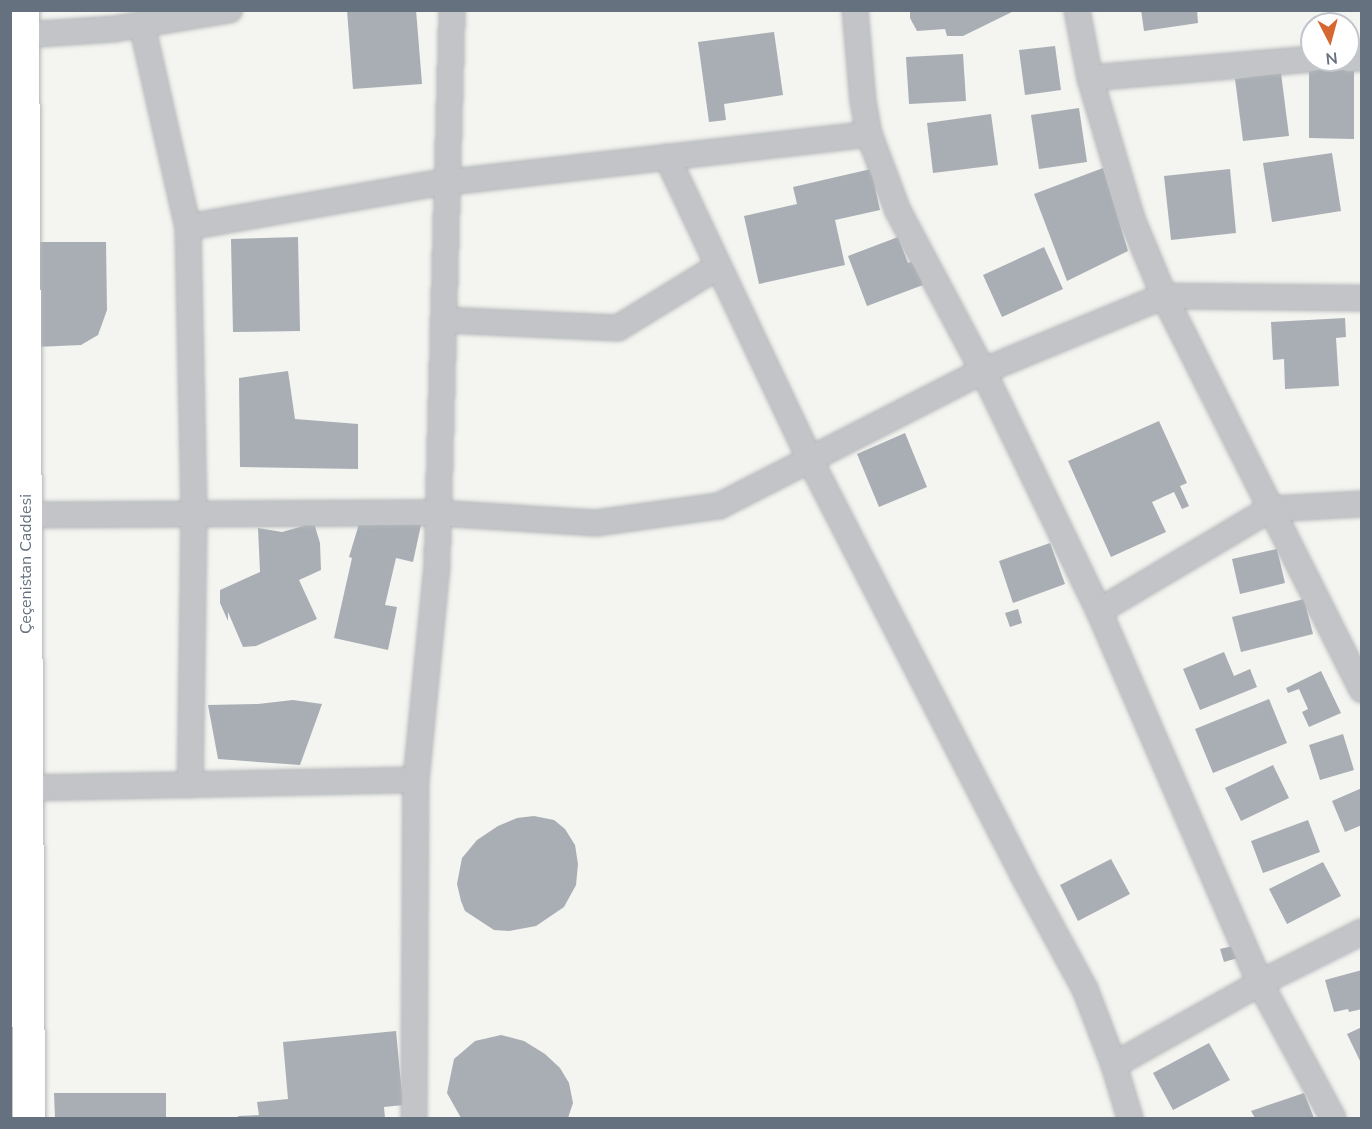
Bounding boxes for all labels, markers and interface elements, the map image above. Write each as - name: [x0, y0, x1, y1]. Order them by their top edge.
- north arrow: [1300, 12, 1360, 72]
- text: N: [1325, 46, 1339, 69]
- street label: Çeçenistan Caddesi: [16, 494, 36, 634]

